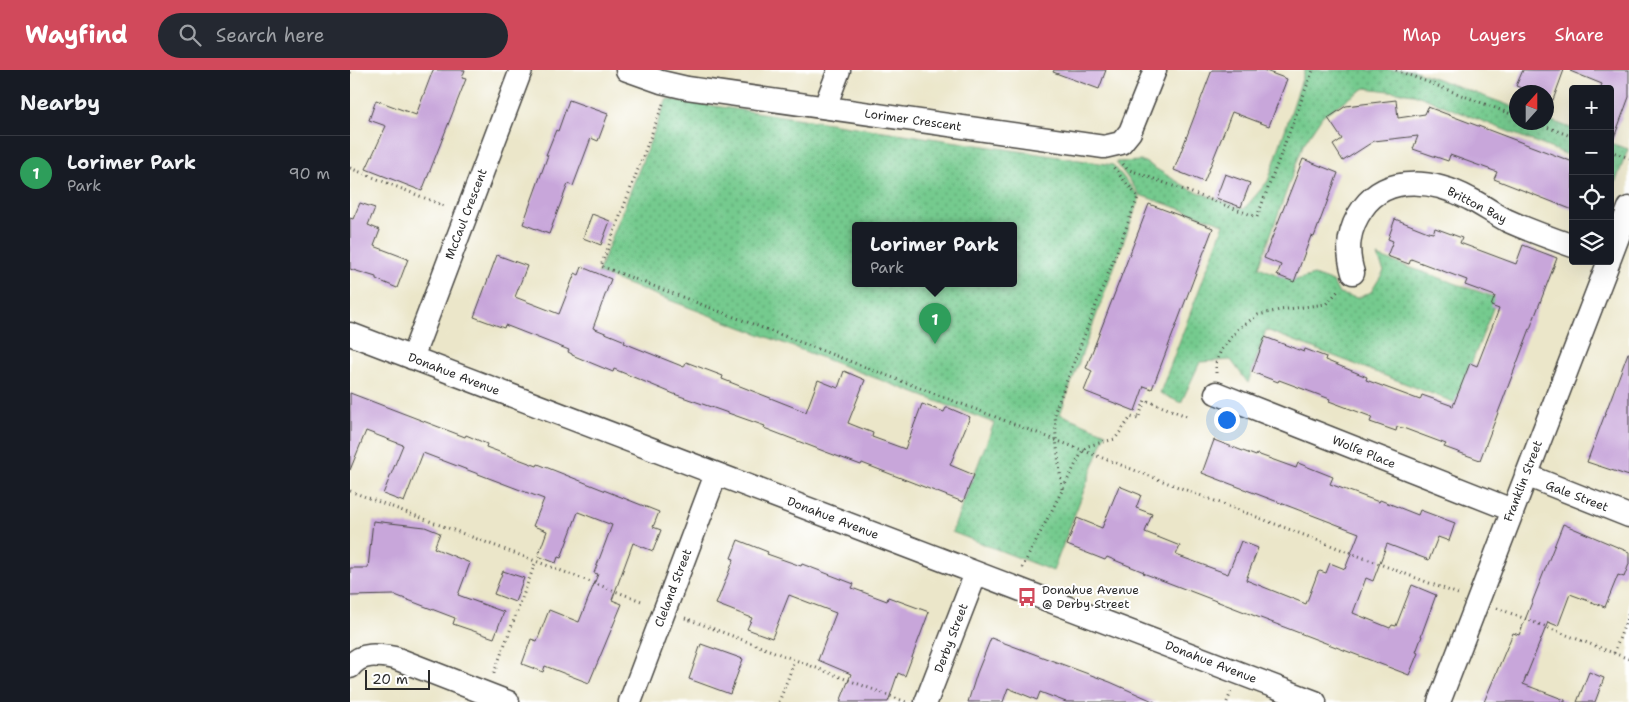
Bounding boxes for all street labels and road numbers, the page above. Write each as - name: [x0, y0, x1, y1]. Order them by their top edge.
- street label: Lorimer Crescent: [863, 105, 963, 135]
- street label: McCaul Crescent: [441, 166, 491, 262]
- street label: Britton Bay: [1444, 183, 1510, 227]
- street label: Donahue Avenue: [406, 349, 502, 399]
- street label: Wolfe Place: [1330, 432, 1398, 472]
- street label: Franklin Street: [1500, 438, 1546, 524]
- street label: Gale Street: [1543, 477, 1611, 515]
- street label: Donahue Avenue: [785, 493, 881, 543]
- street label: Cleland Street: [651, 546, 695, 630]
- street label: Derby Street: [930, 601, 972, 675]
- street label: Donahue Avenue: [1163, 637, 1259, 687]

